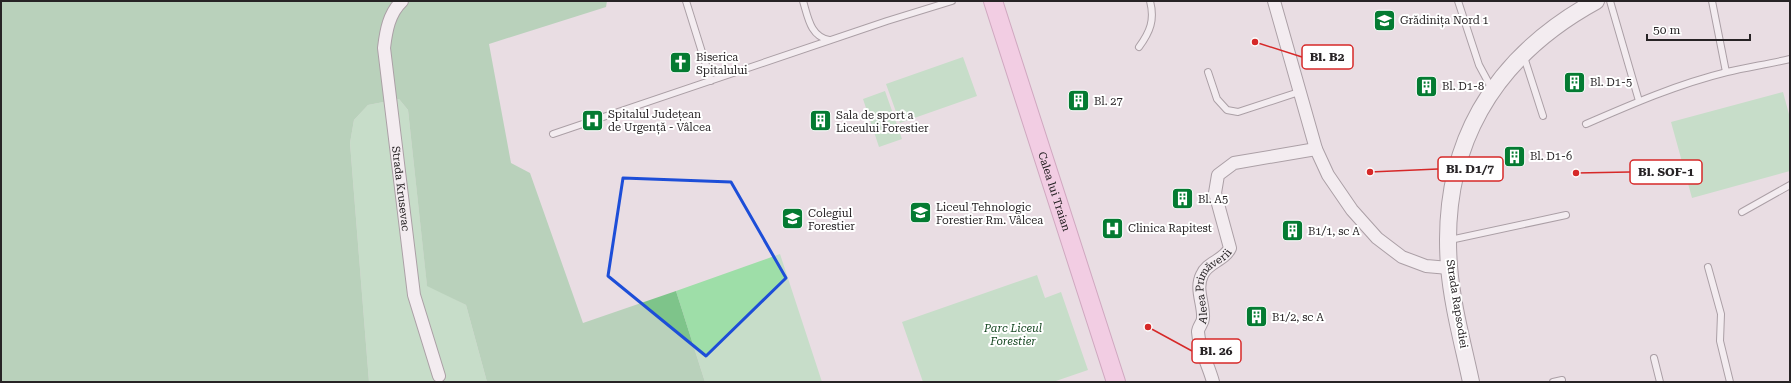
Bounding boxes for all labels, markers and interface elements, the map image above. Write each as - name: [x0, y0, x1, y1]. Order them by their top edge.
- school or university icon: Grădinița Nord 1: [1371, 7, 1397, 33]
- place label: Grădinița Nord 1: [1400, 14, 1489, 28]
- scale bar: [1647, 16, 1750, 42]
- text: 50 m: [1653, 23, 1680, 37]
- callout: Bl. B2: [1302, 45, 1353, 69]
- church icon: Biserica Spitalului: [667, 50, 693, 76]
- text: Bl. B2: [1310, 50, 1345, 64]
- place label: Biserica Spitalului: [696, 51, 748, 77]
- building icon: Bl. D1-5: [1561, 69, 1587, 95]
- building icon: Bl. D1-8: [1413, 73, 1439, 99]
- place label: Bl. D1-5: [1590, 76, 1632, 89]
- place label: Bl. D1-8: [1442, 80, 1484, 93]
- building icon: Bl. 27: [1065, 88, 1091, 114]
- place label: Bl. 27: [1094, 95, 1123, 108]
- hospital icon: Spitalul Județean de Urgență - Vâlcea: [579, 107, 605, 133]
- place label: Spitalul Județean de Urgență - Vâlcea: [608, 108, 711, 135]
- building icon: Sala de sport a Liceului Forestier: [808, 108, 834, 134]
- place label: Sala de sport a Liceului Forestier: [836, 109, 929, 135]
- building icon: Bl. D1-6: [1502, 143, 1528, 169]
- street label: Strada Krusevac: [389, 145, 413, 232]
- street label: Calea lui Traian: [1036, 150, 1073, 233]
- place label: Bl. D1-6: [1530, 150, 1572, 163]
- callout: Bl. D1/7: [1438, 157, 1503, 181]
- callout: Bl. SOF-1: [1630, 160, 1702, 184]
- text: Bl. D1/7: [1446, 162, 1494, 176]
- text: Bl. SOF-1: [1638, 165, 1694, 179]
- building icon: Bl. A5: [1170, 186, 1196, 212]
- place label: Bl. A5: [1198, 193, 1228, 206]
- school or university icon: Liceul Tehnologic Forestier Rm. Vâlcea: [908, 200, 934, 226]
- place label: Liceul Tehnologic Forestier Rm. Vâlcea: [936, 201, 1043, 227]
- school or university icon: Colegiul Forestier: [779, 206, 805, 232]
- place label: Colegiul Forestier: [808, 207, 855, 233]
- hospital icon: Clinica Rapitest: [1099, 215, 1125, 241]
- building icon: B1/1, sc A: [1280, 218, 1306, 244]
- place label: Clinica Rapitest: [1128, 222, 1212, 235]
- place label: B1/1, sc A: [1308, 225, 1360, 238]
- street label: Aleea Primăverii: [1193, 246, 1235, 325]
- street label: Strada Rapsodiei: [1444, 259, 1471, 350]
- building icon: B1/2, sc A: [1243, 304, 1269, 330]
- place label: B1/2, sc A: [1272, 311, 1324, 324]
- park label: Parc Liceul Forestier: [983, 322, 1042, 348]
- callout: Bl. 26: [1192, 339, 1241, 363]
- text: Bl. 26: [1200, 344, 1233, 358]

